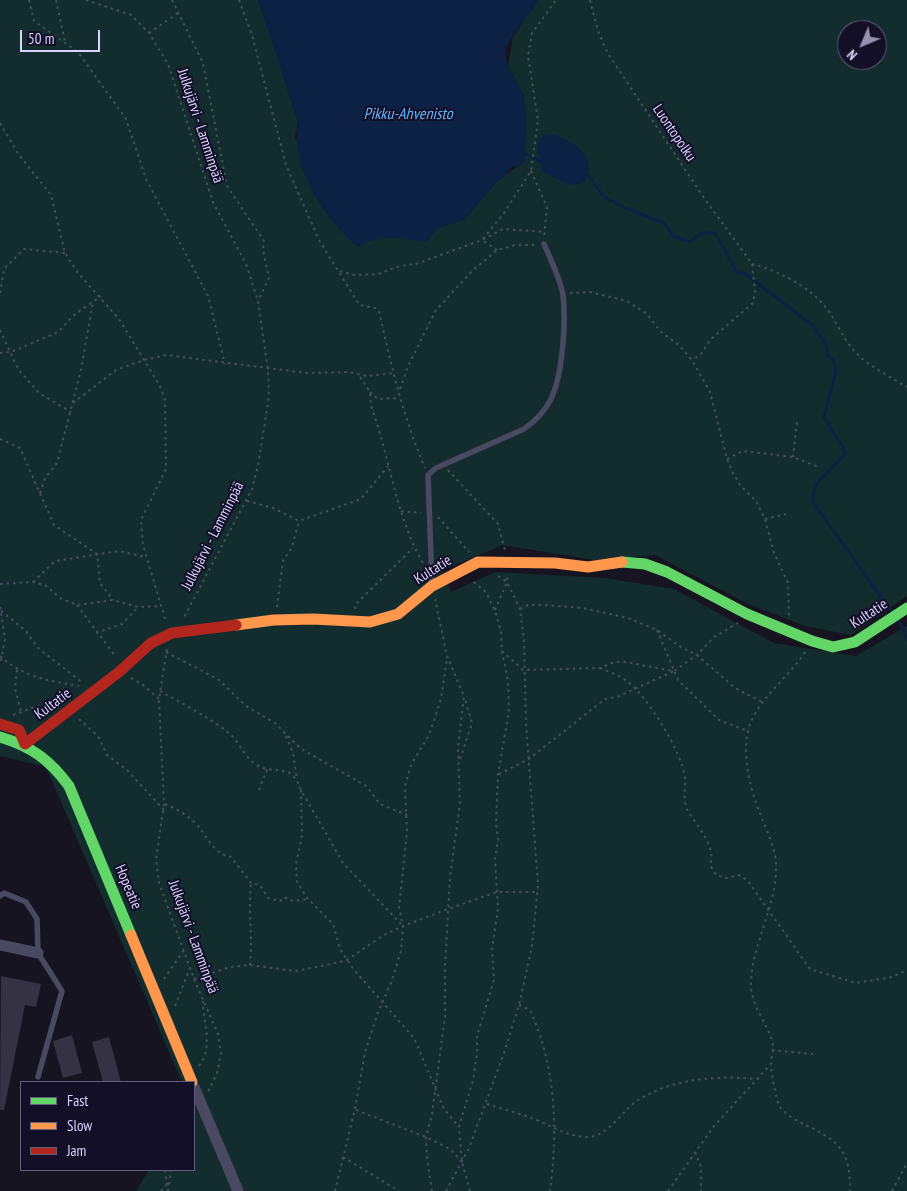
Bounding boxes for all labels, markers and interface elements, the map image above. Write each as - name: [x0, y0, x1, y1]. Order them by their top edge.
- scale bar: [22, 20, 102, 52]
- north arrow: [837, 20, 887, 70]
- text: 50 m: [28, 29, 54, 48]
- text: N: [843, 46, 861, 64]
- street label: Julkujärvi - Lamminpää: [173, 67, 227, 185]
- street label: Luontopolku: [648, 101, 700, 165]
- water label: Pikku-Ahvenisto: [363, 104, 453, 124]
- street label: Julkujärvi - Lamminpää: [178, 479, 248, 593]
- street label: Kultatie: [411, 552, 455, 588]
- street label: Kultatie: [847, 595, 891, 633]
- street label: Kultatie: [31, 685, 75, 723]
- street label: Hopeatie: [111, 862, 145, 912]
- street label: Julkujärvi - Lamminpää: [164, 878, 222, 996]
- legend: [20, 1081, 195, 1171]
- text: Fast: [67, 1091, 88, 1110]
- text: Slow: [67, 1116, 92, 1135]
- text: Jam: [67, 1141, 86, 1160]

